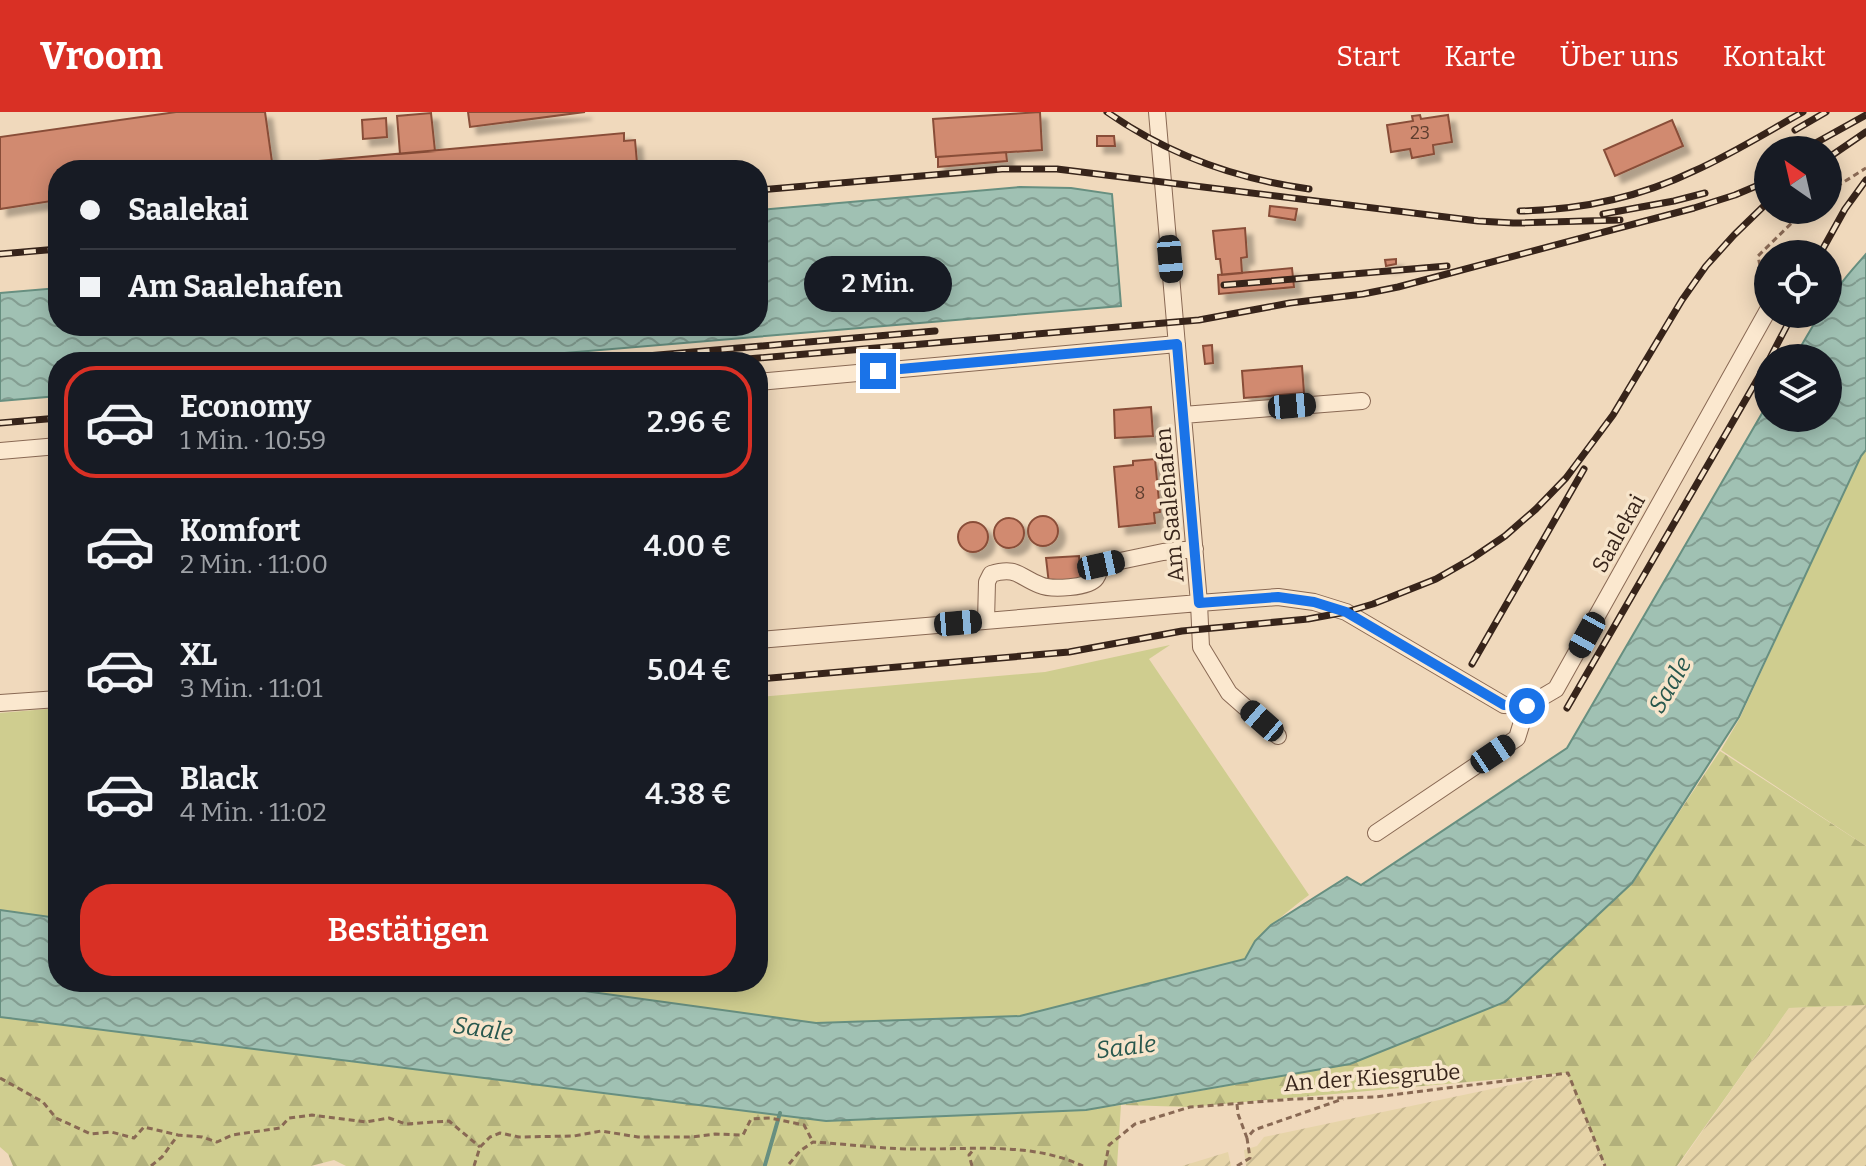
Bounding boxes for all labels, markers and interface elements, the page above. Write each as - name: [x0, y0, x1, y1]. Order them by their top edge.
- text: Vroom: [40, 33, 163, 79]
- text: Start: [1336, 40, 1400, 73]
- text: Karte: [1444, 40, 1516, 73]
- text: Über uns: [1560, 40, 1679, 73]
- text: Kontakt: [1723, 40, 1826, 73]
- house number: 23: [1410, 122, 1430, 144]
- north arrow: [1754, 136, 1842, 224]
- map controls: [1754, 136, 1842, 432]
- text: Saalekai: [128, 192, 249, 228]
- car: [1156, 234, 1184, 284]
- button: locate: [1754, 240, 1842, 328]
- callout: 2 Min.: [804, 255, 952, 311]
- text: 2 Min.: [841, 268, 915, 299]
- text: Am Saalehafen: [128, 269, 343, 305]
- button: layers: [1754, 344, 1842, 432]
- route end: [860, 353, 896, 389]
- icon: car: [84, 386, 156, 458]
- text: Economy: [180, 389, 311, 425]
- car: [1267, 392, 1317, 420]
- text: 2.96 €: [647, 404, 732, 440]
- text: 1 Min. · 10:59: [180, 425, 326, 456]
- street label: Am Saalehafen: [1149, 427, 1190, 583]
- house number: 8: [1135, 482, 1145, 504]
- street label: Saalekai: [1586, 489, 1651, 577]
- icon: car: [84, 510, 156, 582]
- text: Komfort: [180, 513, 301, 549]
- text: 4.00 €: [644, 528, 732, 564]
- car: [1075, 548, 1127, 582]
- text: 2 Min. · 11:00: [180, 549, 328, 580]
- car: [1565, 608, 1609, 662]
- car: [933, 609, 983, 637]
- icon: car: [84, 634, 156, 706]
- text: XL: [180, 637, 217, 673]
- text: 5.04 €: [647, 652, 732, 688]
- water label: Saale: [1643, 652, 1697, 718]
- text: 3 Min. · 11:01: [180, 673, 323, 704]
- route start: [1509, 688, 1545, 724]
- car: [1236, 696, 1288, 746]
- car: [1466, 731, 1520, 777]
- icon: car: [84, 758, 156, 830]
- text: Black: [180, 761, 258, 797]
- text: 4.38 €: [645, 776, 732, 812]
- text: 4 Min. · 11:02: [180, 797, 327, 828]
- button: Bestätigen: [80, 884, 736, 976]
- water label: Saale: [451, 1011, 515, 1047]
- water label: Saale: [1094, 1029, 1158, 1065]
- street label: An der Kiesgrube: [1283, 1058, 1461, 1097]

